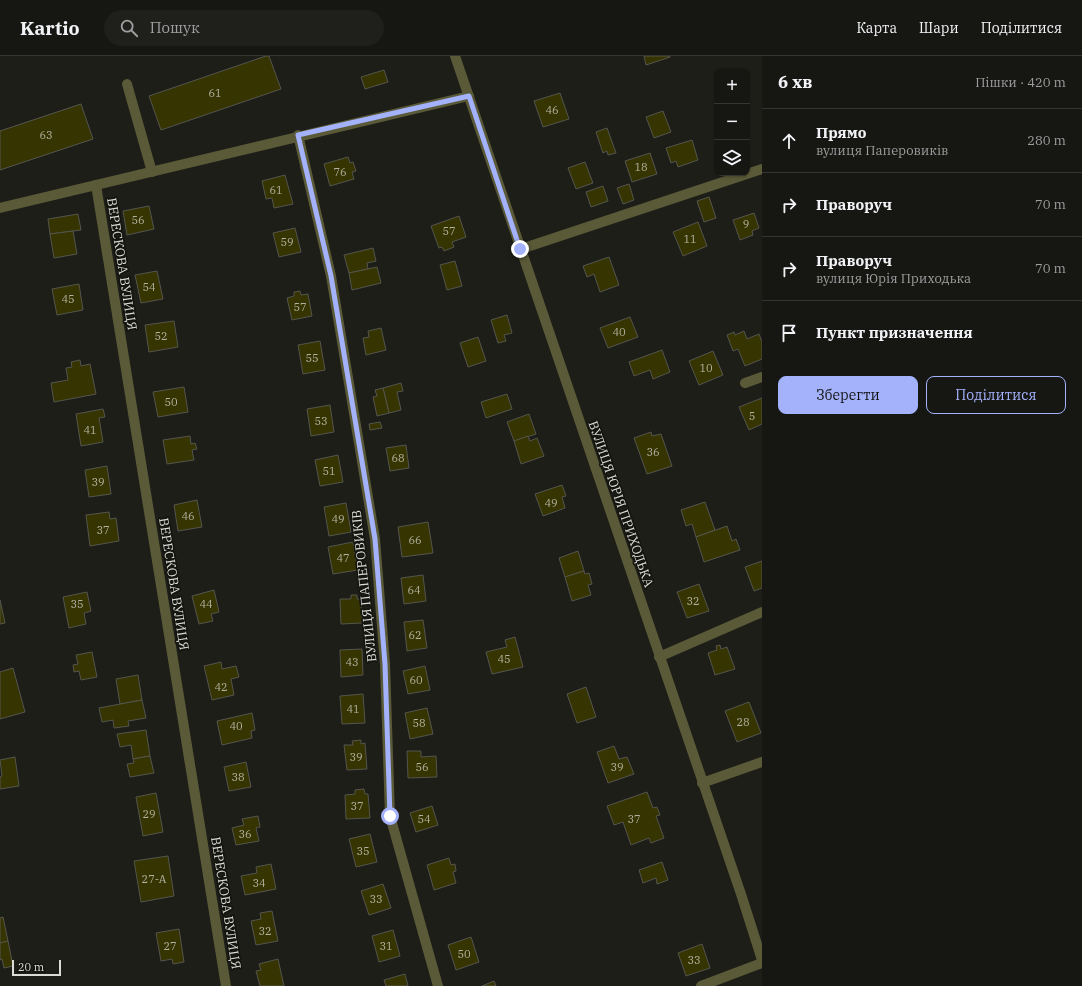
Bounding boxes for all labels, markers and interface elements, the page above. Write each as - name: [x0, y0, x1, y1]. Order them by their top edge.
- search box: [104, 10, 384, 46]
- text: Kartio: [20, 16, 80, 40]
- icon: search: [118, 17, 140, 39]
- text: Пошук: [150, 18, 200, 37]
- text: Карта: [856, 19, 897, 37]
- text: Шари: [919, 19, 959, 37]
- text: Поділитися: [981, 19, 1062, 37]
- map controls: [714, 68, 750, 176]
- button: +: [714, 68, 750, 104]
- text: 6 хв: [778, 71, 812, 93]
- text: Пішки · 420 m: [975, 74, 1066, 91]
- house number: 61: [208, 86, 222, 100]
- house number: 46: [545, 103, 559, 117]
- button: −: [714, 104, 750, 140]
- text: Прямо: [816, 123, 867, 142]
- house number: 63: [39, 128, 53, 142]
- icon: ahead: [778, 130, 800, 152]
- text: 280 m: [1027, 132, 1066, 149]
- button: layers: [714, 140, 750, 176]
- text: вулиця Паперовиків: [816, 142, 948, 159]
- house number: 18: [634, 160, 648, 174]
- house number: 76: [333, 165, 347, 179]
- house number: 61: [269, 183, 283, 197]
- icon: right: [778, 194, 800, 216]
- text: Праворуч: [816, 195, 892, 214]
- text: 70 m: [1035, 196, 1066, 213]
- street label: ВЕРЕСКОВА ВУЛИЦЯ: [103, 197, 141, 331]
- house number: 56: [131, 213, 145, 227]
- house number: 9: [743, 217, 749, 231]
- house number: 57: [442, 224, 456, 238]
- house number: 11: [683, 232, 697, 246]
- house number: 59: [280, 235, 294, 249]
- route end: [511, 240, 529, 258]
- text: Праворуч: [816, 251, 892, 270]
- icon: right: [778, 258, 800, 280]
- text: 70 m: [1035, 260, 1066, 277]
- text: вулиця Юрія Приходька: [816, 270, 971, 287]
- house number: 54: [142, 280, 156, 294]
- house number: 45: [61, 292, 75, 306]
- house number: 57: [293, 300, 307, 314]
- icon: arrive: [778, 322, 800, 344]
- text: Пункт призначення: [816, 323, 973, 342]
- house number: 40: [612, 325, 626, 339]
- house number: 52: [154, 329, 168, 343]
- house number: 55: [305, 351, 319, 365]
- house number: 10: [699, 361, 713, 375]
- button: Зберегти: [778, 376, 918, 414]
- button: Поділитися: [926, 376, 1066, 414]
- house number: 50: [164, 395, 178, 409]
- house number: 5: [749, 409, 755, 423]
- house number: 53: [314, 414, 328, 428]
- street label: ВУЛИЦЯ ЮРІЯ ПРИХОДЬКА: [585, 419, 658, 589]
- house number: 41: [83, 423, 97, 437]
- house number: 36: [646, 445, 660, 459]
- house number: 68: [391, 451, 405, 465]
- house number: 51: [322, 464, 336, 478]
- house number: 39: [91, 475, 105, 489]
- house number: 49: [544, 496, 558, 510]
- house number: 46: [181, 509, 195, 523]
- street label: ВУЛИЦЯ ПАПЕРОВИКІВ: [348, 509, 380, 663]
- house number: 49: [331, 512, 345, 526]
- street label: ВЕРЕСКОВА ВУЛИЦЯ: [155, 517, 193, 651]
- house number: 37: [96, 523, 110, 537]
- house number: 66: [408, 533, 422, 547]
- house number: 47: [336, 551, 350, 565]
- house number: 64: [407, 583, 421, 597]
- house number: 32: [686, 594, 700, 608]
- house number: 35: [70, 597, 84, 611]
- house number: 44: [199, 597, 213, 611]
- house number: 62: [408, 628, 422, 642]
- house number: 45: [497, 652, 511, 666]
- house number: 43: [345, 655, 359, 669]
- house number: 60: [409, 673, 423, 687]
- house number: 42: [214, 680, 228, 694]
- house number: 41: [346, 702, 360, 716]
- house number: 28: [736, 715, 750, 729]
- house number: 58: [412, 716, 426, 730]
- house number: 40: [229, 719, 243, 733]
- house number: 39: [349, 750, 363, 764]
- house number: 56: [415, 760, 429, 774]
- house number: 39: [610, 760, 624, 774]
- house number: 38: [231, 770, 245, 784]
- house number: 37: [350, 799, 364, 813]
- house number: 29: [142, 807, 156, 821]
- route start: [381, 807, 399, 825]
- house number: 54: [417, 812, 431, 826]
- house number: 37: [627, 812, 641, 826]
- house number: 36: [238, 827, 252, 841]
- street label: ВЕРЕСКОВА ВУЛИЦЯ: [207, 836, 245, 970]
- house number: 35: [356, 844, 370, 858]
- house number: 27-А: [142, 872, 167, 886]
- house number: 34: [252, 876, 266, 890]
- house number: 33: [369, 892, 383, 906]
- house number: 32: [258, 924, 272, 938]
- house number: 27: [163, 939, 177, 953]
- house number: 31: [379, 939, 393, 953]
- house number: 50: [457, 947, 471, 961]
- house number: 33: [687, 953, 701, 967]
- scale bar: [12, 958, 61, 977]
- text: 20 m: [18, 960, 44, 974]

